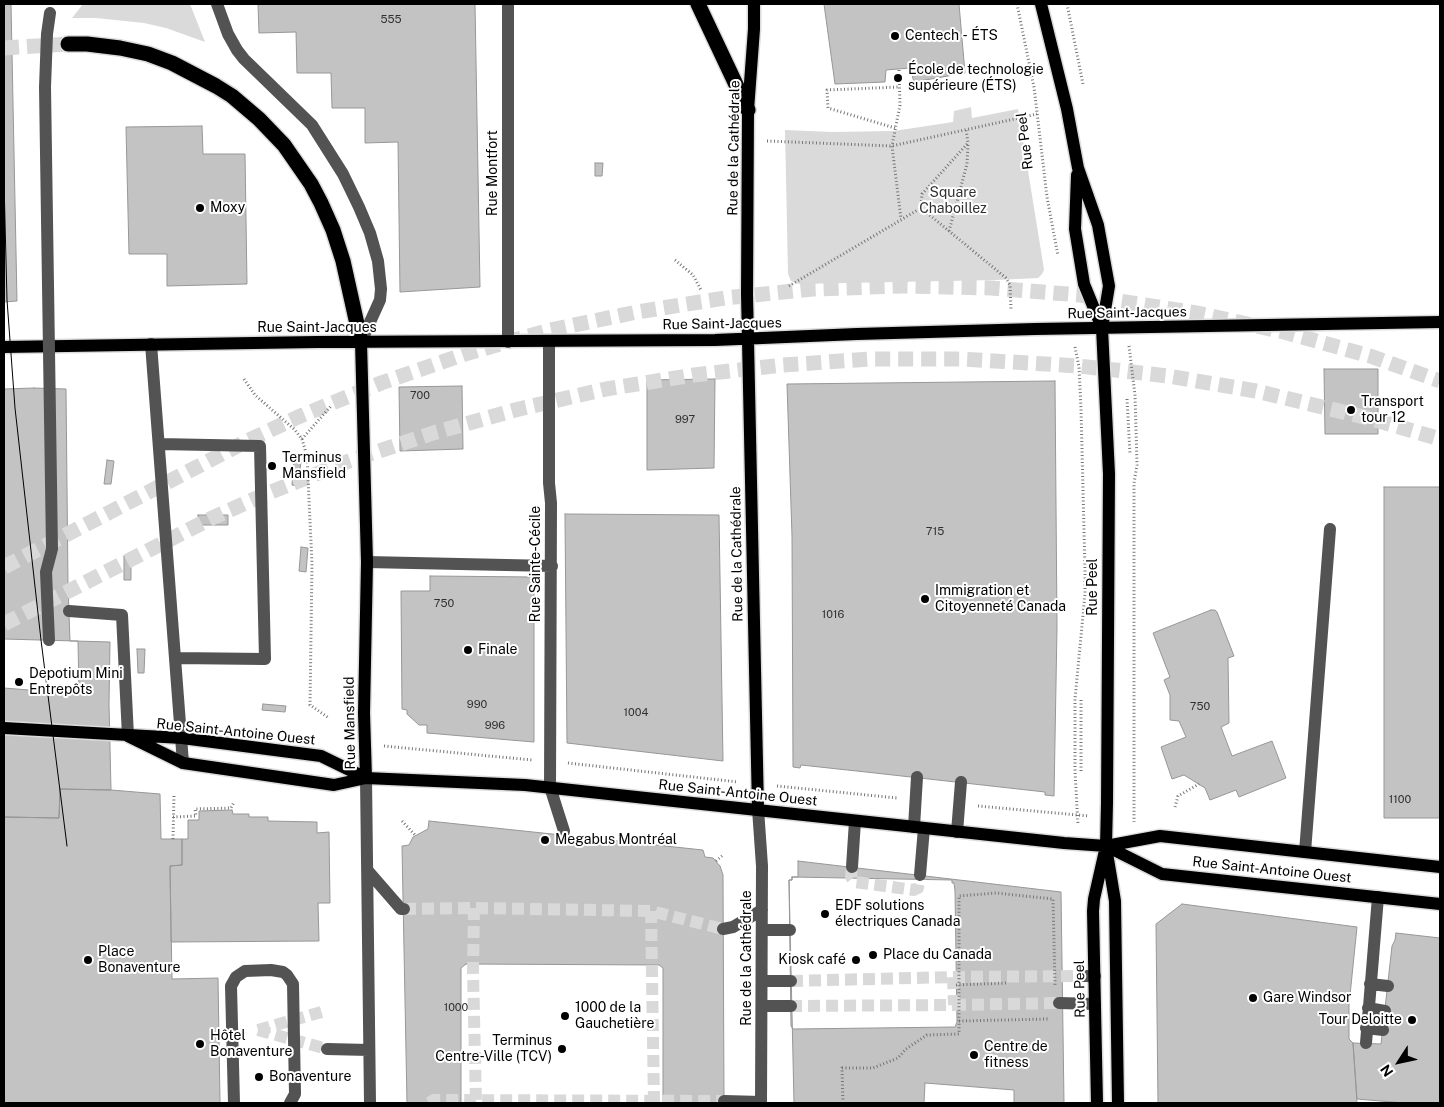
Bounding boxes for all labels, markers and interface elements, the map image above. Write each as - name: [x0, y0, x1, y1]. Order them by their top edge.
- house number: 555: [380, 13, 402, 27]
- place label: Centech - ÉTS: [905, 28, 998, 44]
- marker: Centech - ÉTS: [889, 30, 901, 42]
- place label: École de technologie supérieure (ÉTS): [908, 62, 1044, 94]
- marker: École de technologie supérieure (ÉTS): [892, 72, 904, 84]
- street label: Rue de la Cathédrale: [724, 80, 744, 216]
- street label: Rue Peel: [1013, 111, 1037, 171]
- street label: Rue Montfort: [485, 130, 501, 216]
- park label: Square Chaboillez: [919, 185, 987, 218]
- place label: Moxy: [210, 200, 245, 216]
- marker: Moxy: [194, 202, 206, 214]
- street label: Rue Saint-Jacques: [1067, 304, 1187, 322]
- street label: Rue Saint-Jacques: [662, 315, 782, 333]
- street label: Rue Saint-Jacques: [257, 320, 377, 336]
- house number: 700: [410, 389, 430, 403]
- place label: Transport tour 12: [1361, 394, 1424, 427]
- marker: Transport tour 12: [1345, 404, 1357, 416]
- house number: 997: [675, 413, 695, 427]
- place label: Terminus Mansfield: [282, 450, 346, 482]
- marker: Terminus Mansfield: [266, 460, 278, 472]
- street label: Rue de la Cathédrale: [727, 486, 747, 622]
- street label: Rue Sainte-Cécile: [528, 506, 544, 622]
- house number: 715: [926, 525, 944, 539]
- street label: Rue Peel: [1085, 558, 1101, 616]
- place label: Immigration et Citoyenneté Canada: [935, 583, 1066, 616]
- marker: Immigration et Citoyenneté Canada: [919, 593, 931, 605]
- house number: 750: [434, 597, 454, 611]
- house number: 1016: [822, 608, 844, 622]
- place label: Finale: [478, 642, 517, 658]
- marker: Finale: [462, 644, 474, 656]
- place label: Depotium Mini Entrepôts: [29, 666, 123, 699]
- marker: Depotium Mini Entrepôts: [13, 676, 25, 688]
- street label: Rue Mansfield: [341, 676, 359, 770]
- house number: 990: [467, 698, 487, 712]
- house number: 750: [1190, 700, 1210, 714]
- house number: 1004: [624, 706, 648, 720]
- street label: Rue Saint-Antoine Ouest: [156, 715, 316, 749]
- house number: 996: [485, 719, 505, 733]
- street label: Rue Saint-Antoine Ouest: [658, 776, 818, 810]
- house number: 1100: [1389, 793, 1411, 807]
- place label: Megabus Montréal: [555, 832, 677, 848]
- marker: Megabus Montréal: [539, 834, 551, 846]
- street label: Rue Saint-Antoine Ouest: [1192, 853, 1352, 887]
- street label: Rue de la Cathédrale: [739, 890, 755, 1026]
- place label: EDF solutions électriques Canada: [835, 898, 960, 930]
- marker: EDF solutions électriques Canada: [819, 908, 831, 920]
- place label: Place Bonaventure: [98, 944, 180, 976]
- place label: Place du Canada: [883, 947, 992, 963]
- marker: Place du Canada: [867, 949, 879, 961]
- place label: Kiosk café: [778, 952, 846, 968]
- marker: Place Bonaventure: [82, 954, 94, 966]
- marker: Kiosk café: [850, 954, 862, 966]
- street label: Rue Peel: [1071, 960, 1089, 1018]
- place label: Gare Windsor: [1263, 990, 1352, 1006]
- marker: Gare Windsor: [1247, 992, 1259, 1004]
- place label: 1000 de la Gauchetière: [575, 1000, 654, 1032]
- house number: 1000: [444, 1001, 468, 1015]
- marker: 1000 de la Gauchetière: [559, 1010, 571, 1022]
- place label: Tour Deloitte: [1319, 1012, 1402, 1028]
- marker: Tour Deloitte: [1406, 1014, 1418, 1026]
- place label: Hôtel Bonaventure: [210, 1028, 292, 1060]
- place label: Terminus Centre-Ville (TCV): [435, 1033, 552, 1066]
- north arrow: [1374, 1037, 1424, 1087]
- marker: Hôtel Bonaventure: [194, 1038, 206, 1050]
- place label: Centre de fitness: [984, 1039, 1048, 1072]
- marker: Terminus Centre-Ville (TCV): [556, 1043, 568, 1055]
- marker: Centre de fitness: [968, 1049, 980, 1061]
- text: N: [1377, 1062, 1396, 1080]
- place label: Bonaventure: [269, 1069, 351, 1085]
- marker: Bonaventure: [253, 1071, 265, 1083]

